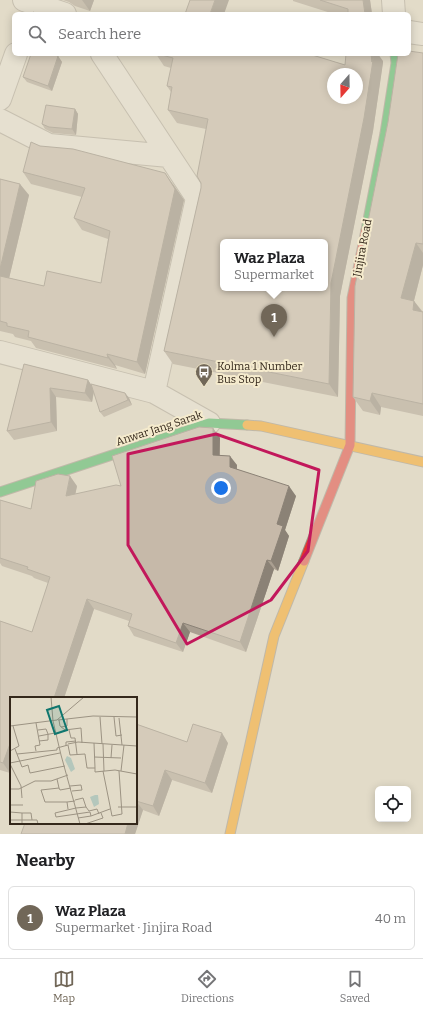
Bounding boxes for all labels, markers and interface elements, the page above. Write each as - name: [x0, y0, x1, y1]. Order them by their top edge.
- search box: [12, 12, 411, 56]
- icon: search: [26, 23, 48, 45]
- text: Search here: [58, 25, 141, 43]
- north arrow: [327, 68, 363, 104]
- street label: Jinjira Road: [350, 218, 375, 279]
- popup: [220, 239, 328, 291]
- text: Waz Plaza: [234, 249, 305, 267]
- text: Supermarket: [234, 267, 314, 282]
- pin: 1: [261, 304, 287, 337]
- place label: Kolma 1 Number Bus Stop: [217, 360, 303, 386]
- bus stop icon: Kolma 1 Number Bus Stop: [194, 362, 214, 387]
- street label: Anwar Jang Sarak: [114, 408, 205, 449]
- your location: [211, 478, 231, 498]
- inset map: [10, 697, 137, 824]
- map controls: [375, 786, 411, 822]
- button: locate: [375, 786, 411, 822]
- text: Nearby: [16, 850, 75, 871]
- text: Waz Plaza: [55, 902, 126, 920]
- text: 1: [27, 911, 33, 926]
- text: 40 m: [375, 911, 406, 926]
- text: Supermarket · Jinjira Road: [55, 920, 212, 935]
- tab: Map: [53, 968, 75, 1005]
- tab: Directions: [181, 968, 234, 1005]
- tab: Saved: [340, 968, 370, 1005]

